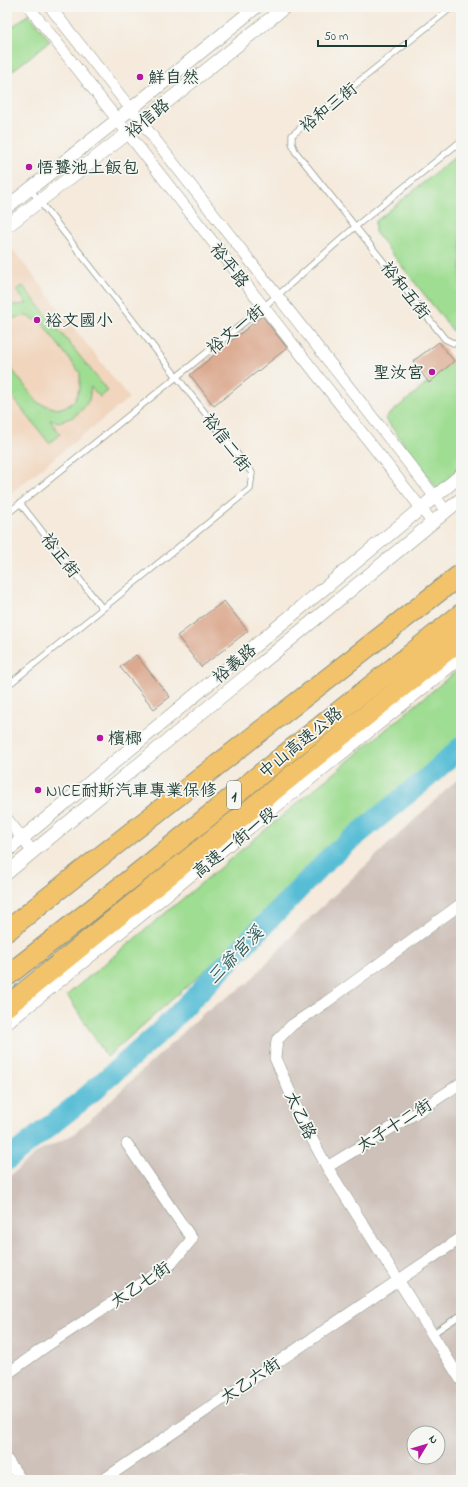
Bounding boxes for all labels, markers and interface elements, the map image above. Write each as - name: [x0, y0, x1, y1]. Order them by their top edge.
- scale bar: [318, 22, 406, 48]
- text: 50 m: [324, 28, 348, 46]
- place label: 鮮自然: [148, 66, 199, 91]
- marker: 鮮自然: [135, 72, 145, 82]
- street label: 裕和三街: [295, 77, 363, 139]
- street label: 裕信路: [120, 93, 176, 145]
- place label: 悟饕池上飯包: [37, 156, 139, 181]
- marker: 悟饕池上飯包: [24, 162, 34, 172]
- street label: 裕平路: [203, 238, 254, 294]
- street label: 裕和五街: [374, 256, 436, 325]
- street label: 裕文一街: [202, 299, 270, 361]
- place label: 裕文國小: [45, 309, 113, 334]
- marker: 裕文國小: [32, 315, 42, 325]
- place label: 聖汝宮: [373, 361, 424, 386]
- marker: 聖汝宮: [427, 367, 437, 377]
- street label: 裕信二街: [195, 408, 256, 478]
- street label: 裕正街: [34, 528, 85, 584]
- street label: 裕義路: [207, 638, 263, 690]
- street label: 中山高速公路: [253, 701, 348, 785]
- place label: 檳榔: [108, 727, 142, 752]
- marker: 檳榔: [95, 733, 105, 743]
- place label: NICE耐斯汽車專業保修: [46, 779, 217, 804]
- road number: 1: [227, 781, 241, 809]
- marker: NICE耐斯汽車專業保修: [33, 785, 43, 795]
- street label: 高速一街一段: [187, 801, 282, 885]
- water label: 三爺宮溪: [202, 921, 271, 991]
- street label: 太乙路: [278, 1087, 322, 1144]
- street label: 太子十二街: [352, 1093, 437, 1159]
- street label: 太乙七街: [106, 1256, 176, 1315]
- street label: 太乙六街: [216, 1352, 286, 1411]
- north arrow: [406, 1425, 446, 1465]
- text: N: [424, 1432, 442, 1447]

